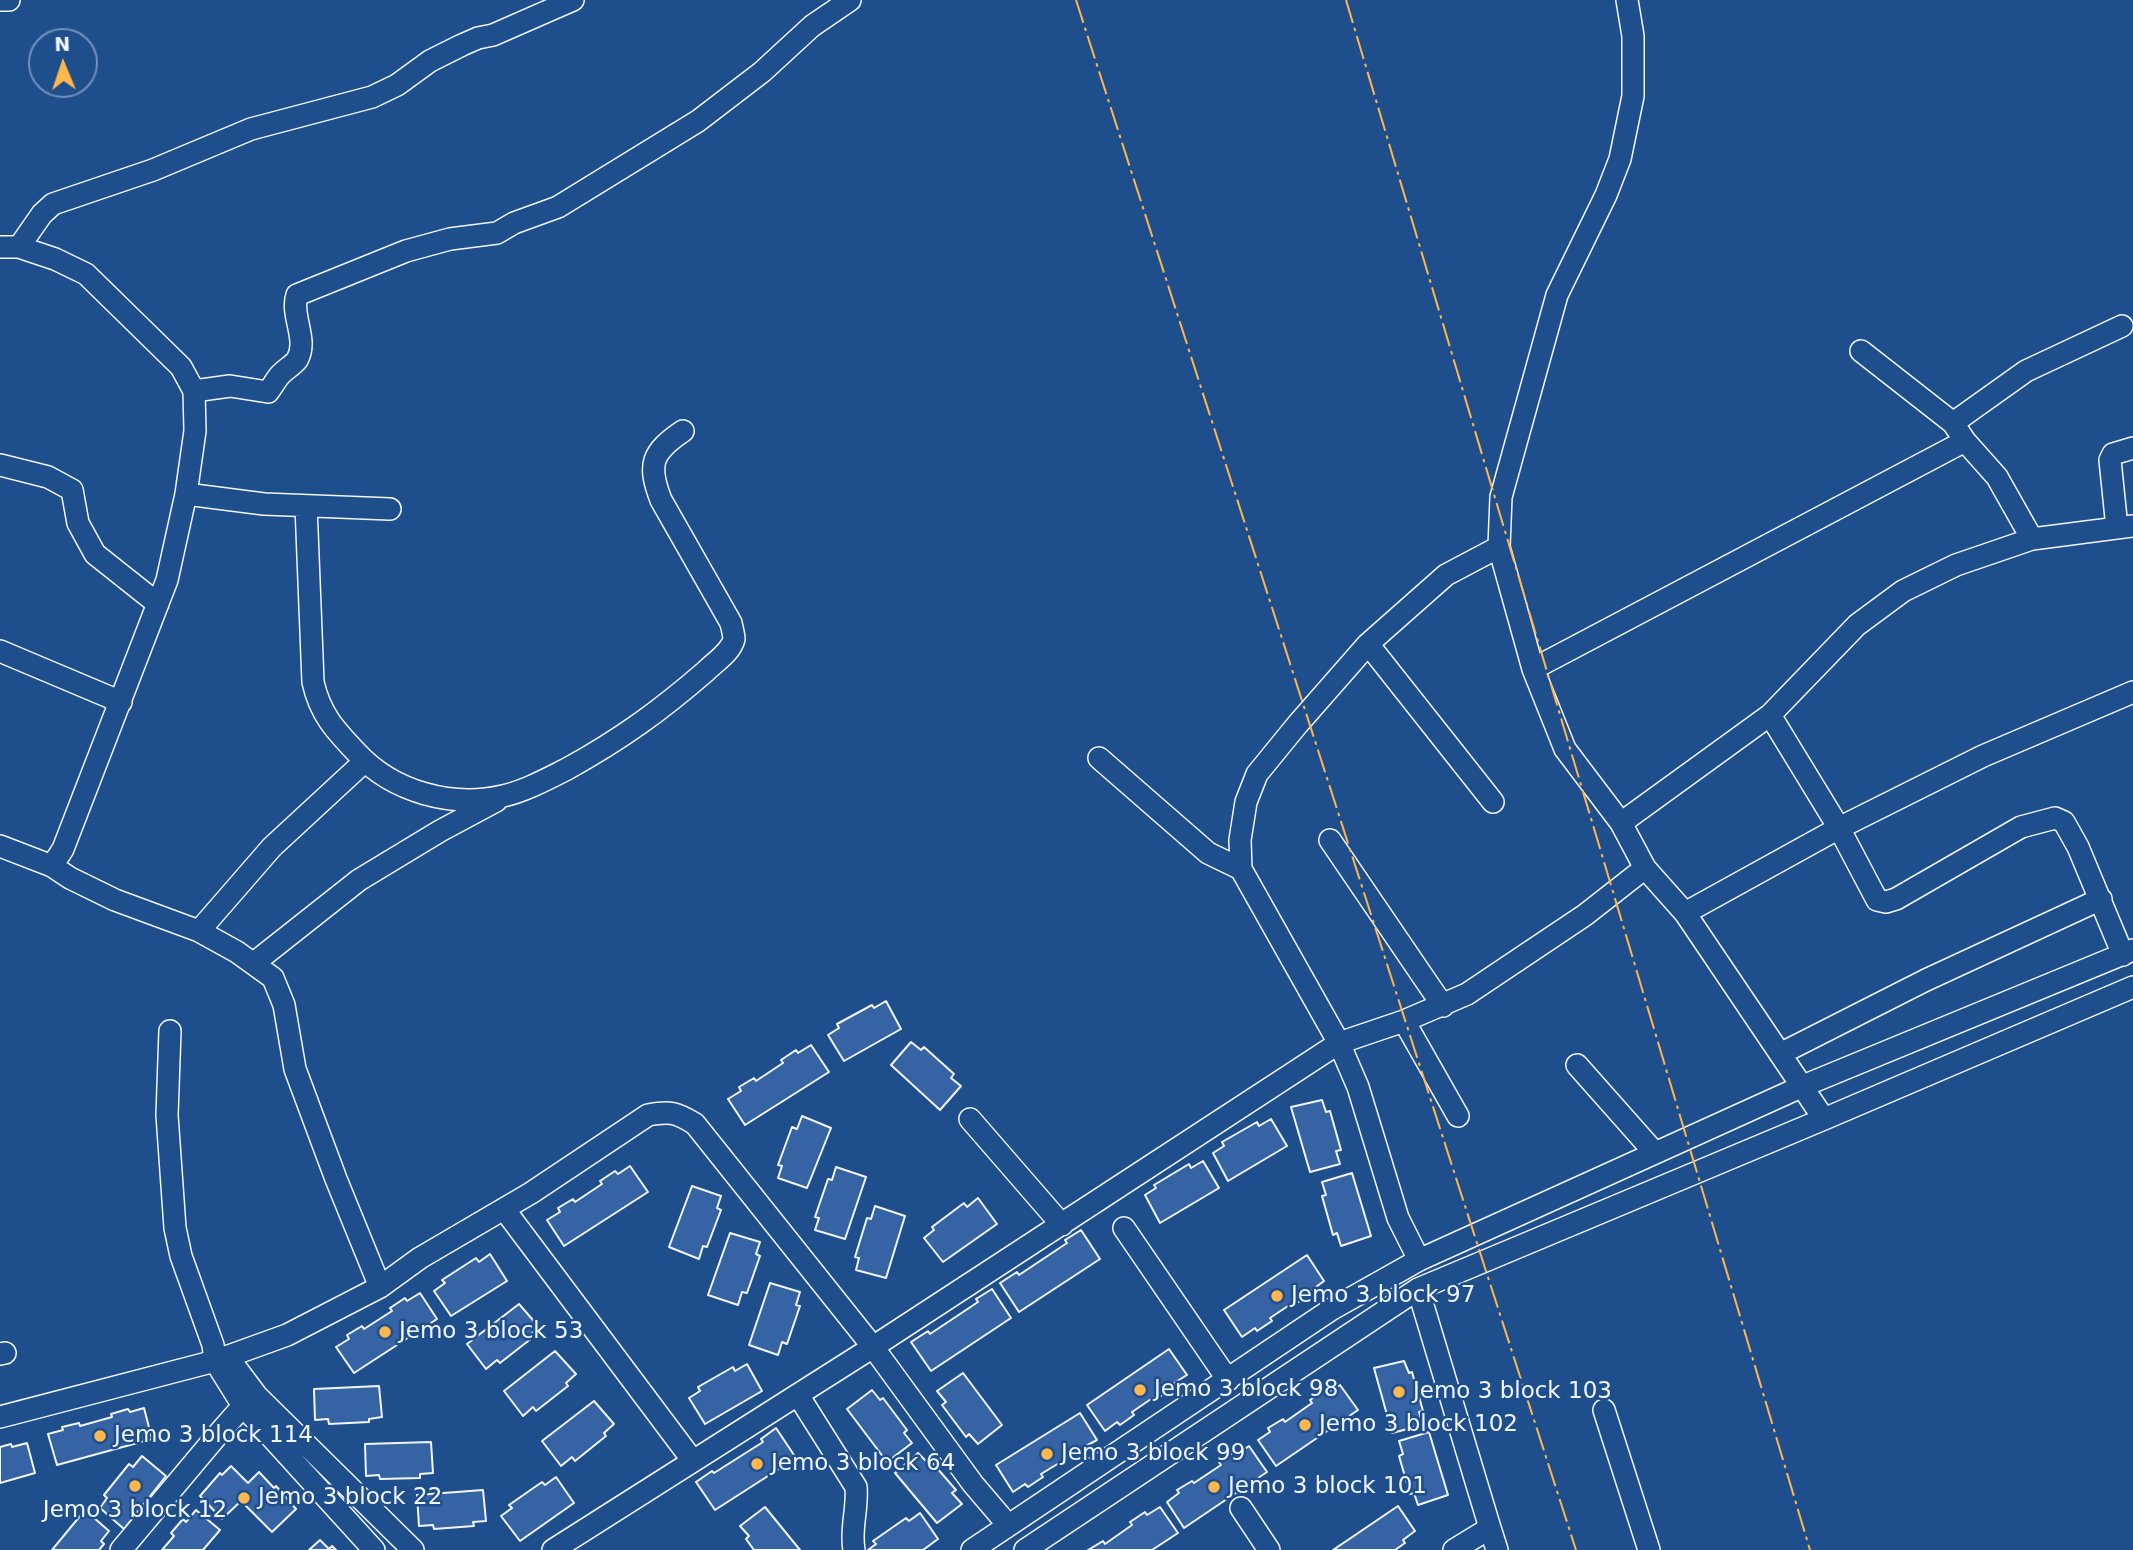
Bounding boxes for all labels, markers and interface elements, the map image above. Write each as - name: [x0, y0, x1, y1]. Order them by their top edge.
- north arrow: [28, 28, 98, 98]
- text: N: [54, 33, 71, 55]
- place label: Jemo 3 block 97: [1291, 1282, 1475, 1310]
- marker: Jemo 3 block 97: [1269, 1288, 1285, 1304]
- place label: Jemo 3 block 53: [399, 1318, 583, 1346]
- marker: Jemo 3 block 53: [377, 1324, 393, 1340]
- place label: Jemo 3 block 98: [1154, 1376, 1338, 1404]
- place label: Jemo 3 block 103: [1413, 1378, 1612, 1406]
- marker: Jemo 3 block 98: [1132, 1382, 1148, 1398]
- marker: Jemo 3 block 103: [1391, 1384, 1407, 1400]
- place label: Jemo 3 block 102: [1319, 1411, 1518, 1439]
- marker: Jemo 3 block 102: [1297, 1417, 1313, 1433]
- place label: Jemo 3 block 114: [114, 1422, 313, 1450]
- marker: Jemo 3 block 114: [92, 1428, 108, 1444]
- place label: Jemo 3 block 99: [1061, 1440, 1245, 1468]
- marker: Jemo 3 block 99: [1039, 1446, 1055, 1462]
- place label: Jemo 3 block 64: [771, 1450, 955, 1478]
- marker: Jemo 3 block 64: [749, 1456, 765, 1472]
- place label: Jemo 3 block 101: [1228, 1473, 1427, 1501]
- marker: Jemo 3 block 12: [127, 1478, 143, 1494]
- marker: Jemo 3 block 101: [1206, 1479, 1222, 1495]
- place label: Jemo 3 block 22: [258, 1484, 442, 1512]
- marker: Jemo 3 block 22: [236, 1490, 252, 1506]
- place label: Jemo 3 block 12: [43, 1497, 227, 1525]

